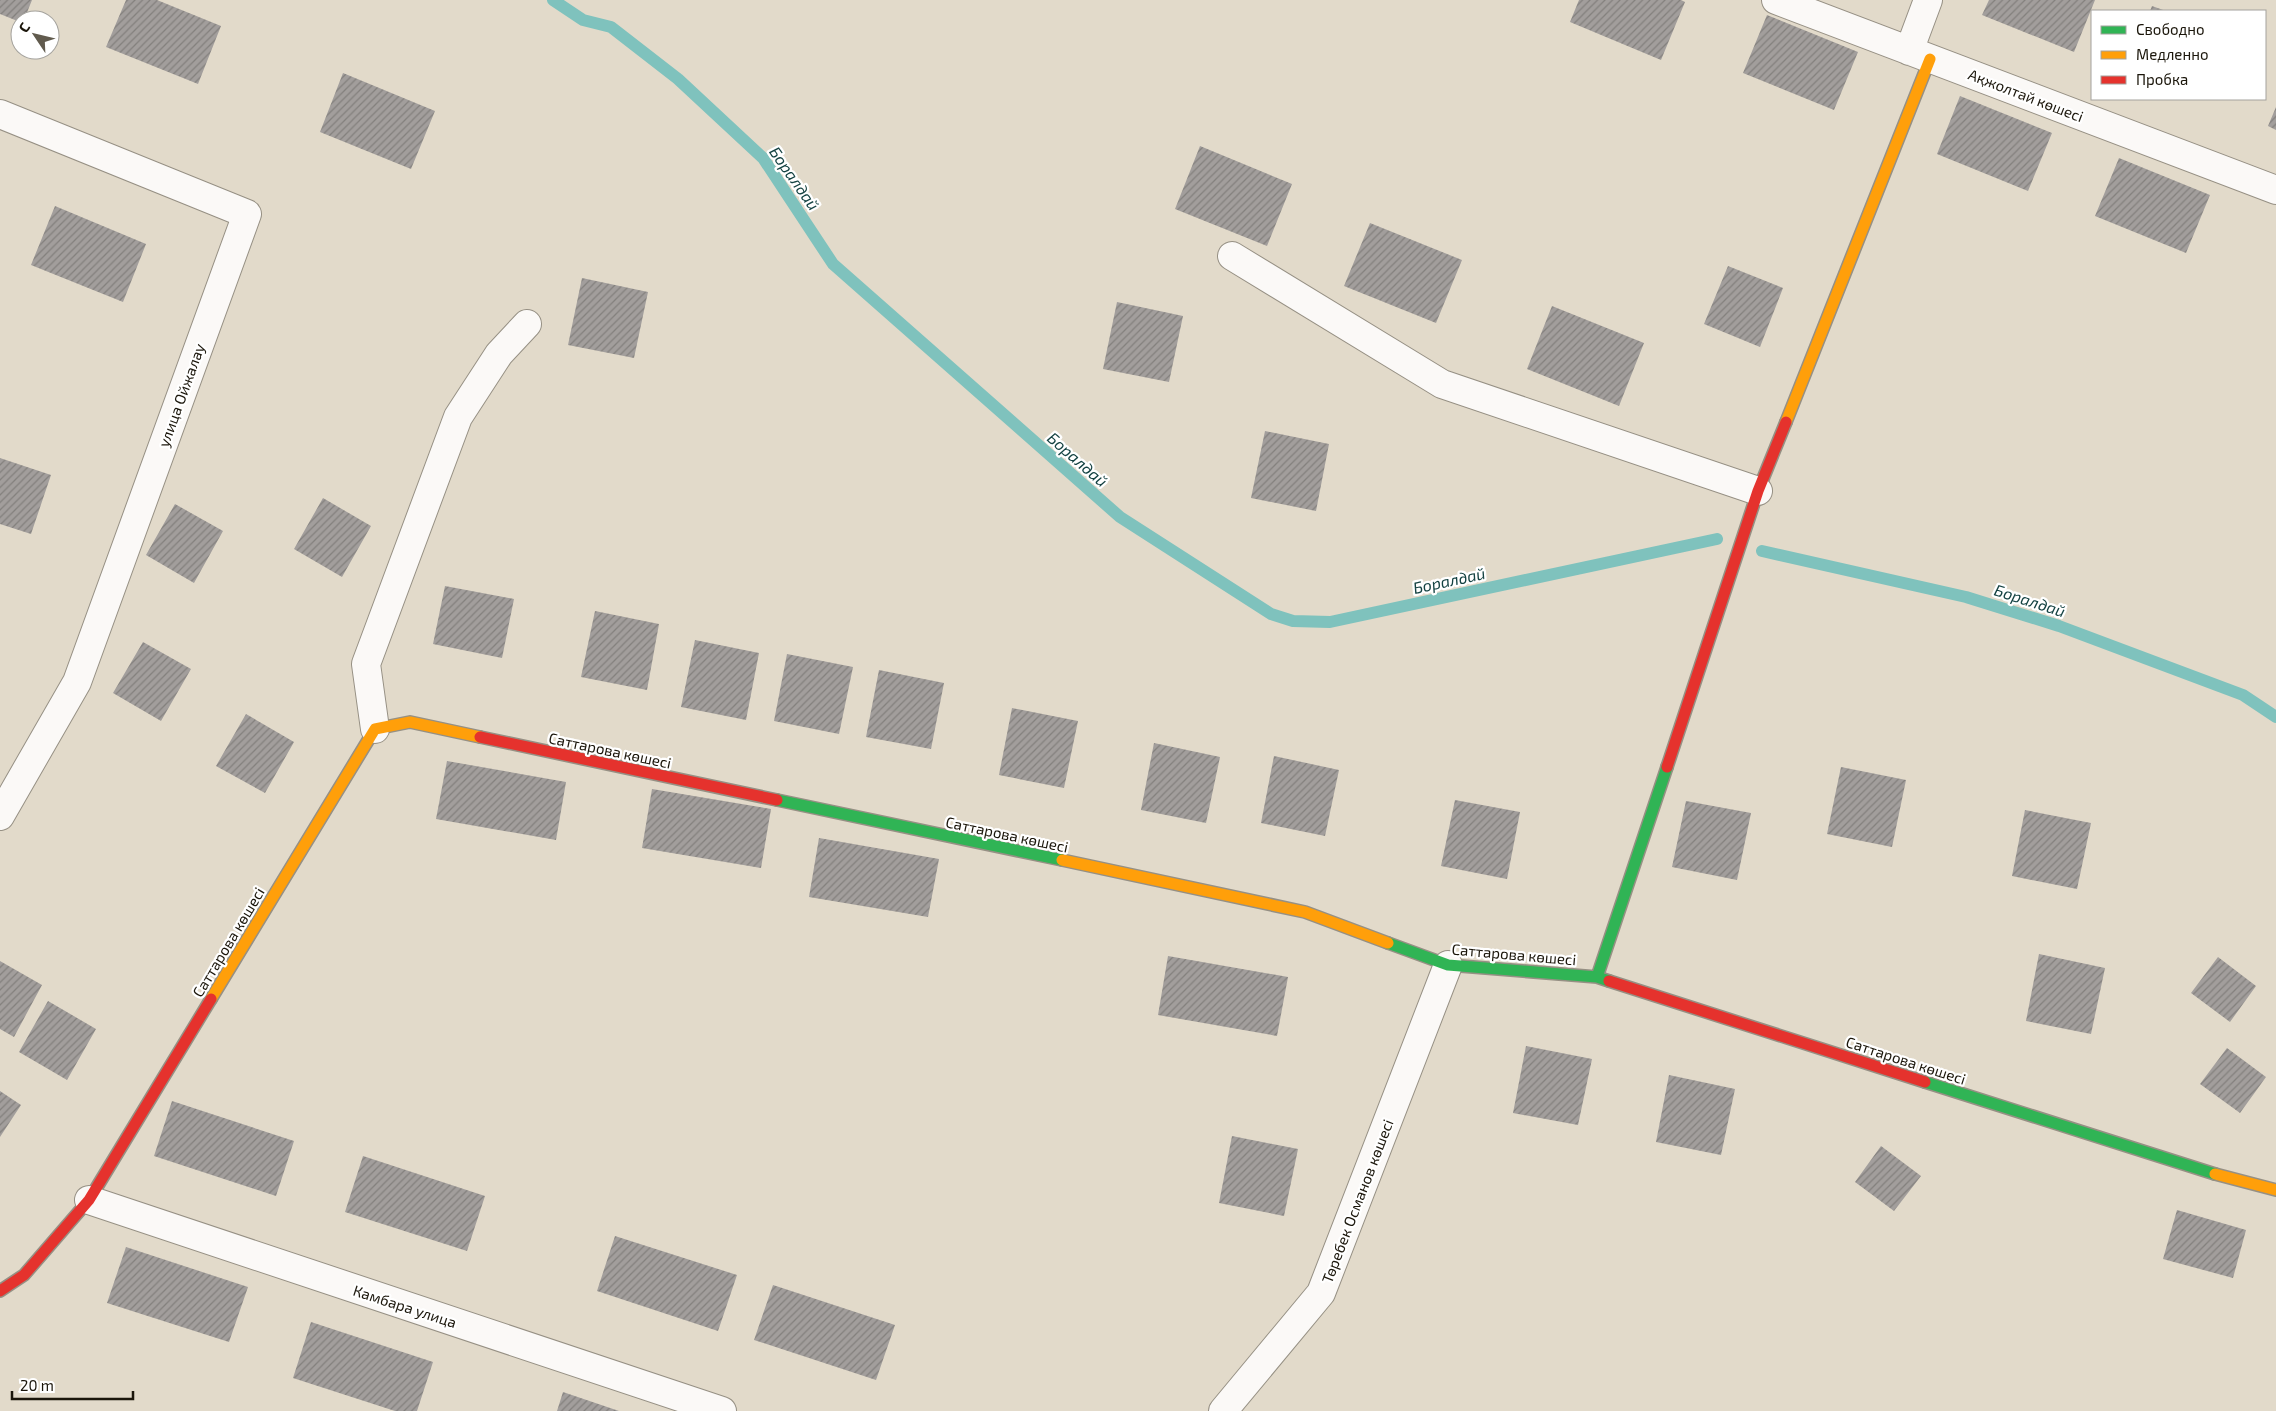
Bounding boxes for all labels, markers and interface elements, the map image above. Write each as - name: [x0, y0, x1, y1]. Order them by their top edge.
- north arrow: [10, 10, 60, 60]
- legend: [2091, 10, 2266, 100]
- text: С: [15, 19, 33, 36]
- text: Свободно: [2136, 20, 2205, 38]
- text: Медленно: [2136, 45, 2209, 63]
- street label: Ақжолтай көшесі: [1966, 65, 2086, 125]
- text: Пробка: [2136, 70, 2188, 88]
- water label: Боралдай: [766, 142, 824, 214]
- street label: улица Ойжалау: [154, 341, 209, 450]
- water label: Боралдай: [1044, 428, 1112, 490]
- water label: Боралдай: [1411, 563, 1487, 597]
- water label: Боралдай: [1992, 580, 2068, 620]
- street label: Саттарова көшесі: [547, 728, 673, 772]
- street label: Саттарова көшесі: [944, 812, 1070, 856]
- street label: Саттарова көшесі: [188, 884, 268, 1000]
- street label: Саттарова көшесі: [1451, 940, 1577, 968]
- street label: Саттарова көшесі: [1844, 1032, 1968, 1088]
- street label: Төребек Османов көшесі: [1317, 1116, 1397, 1286]
- street label: Камбара улица: [351, 1281, 459, 1332]
- scale bar: [12, 1368, 134, 1400]
- text: 20 m: [20, 1376, 54, 1394]

